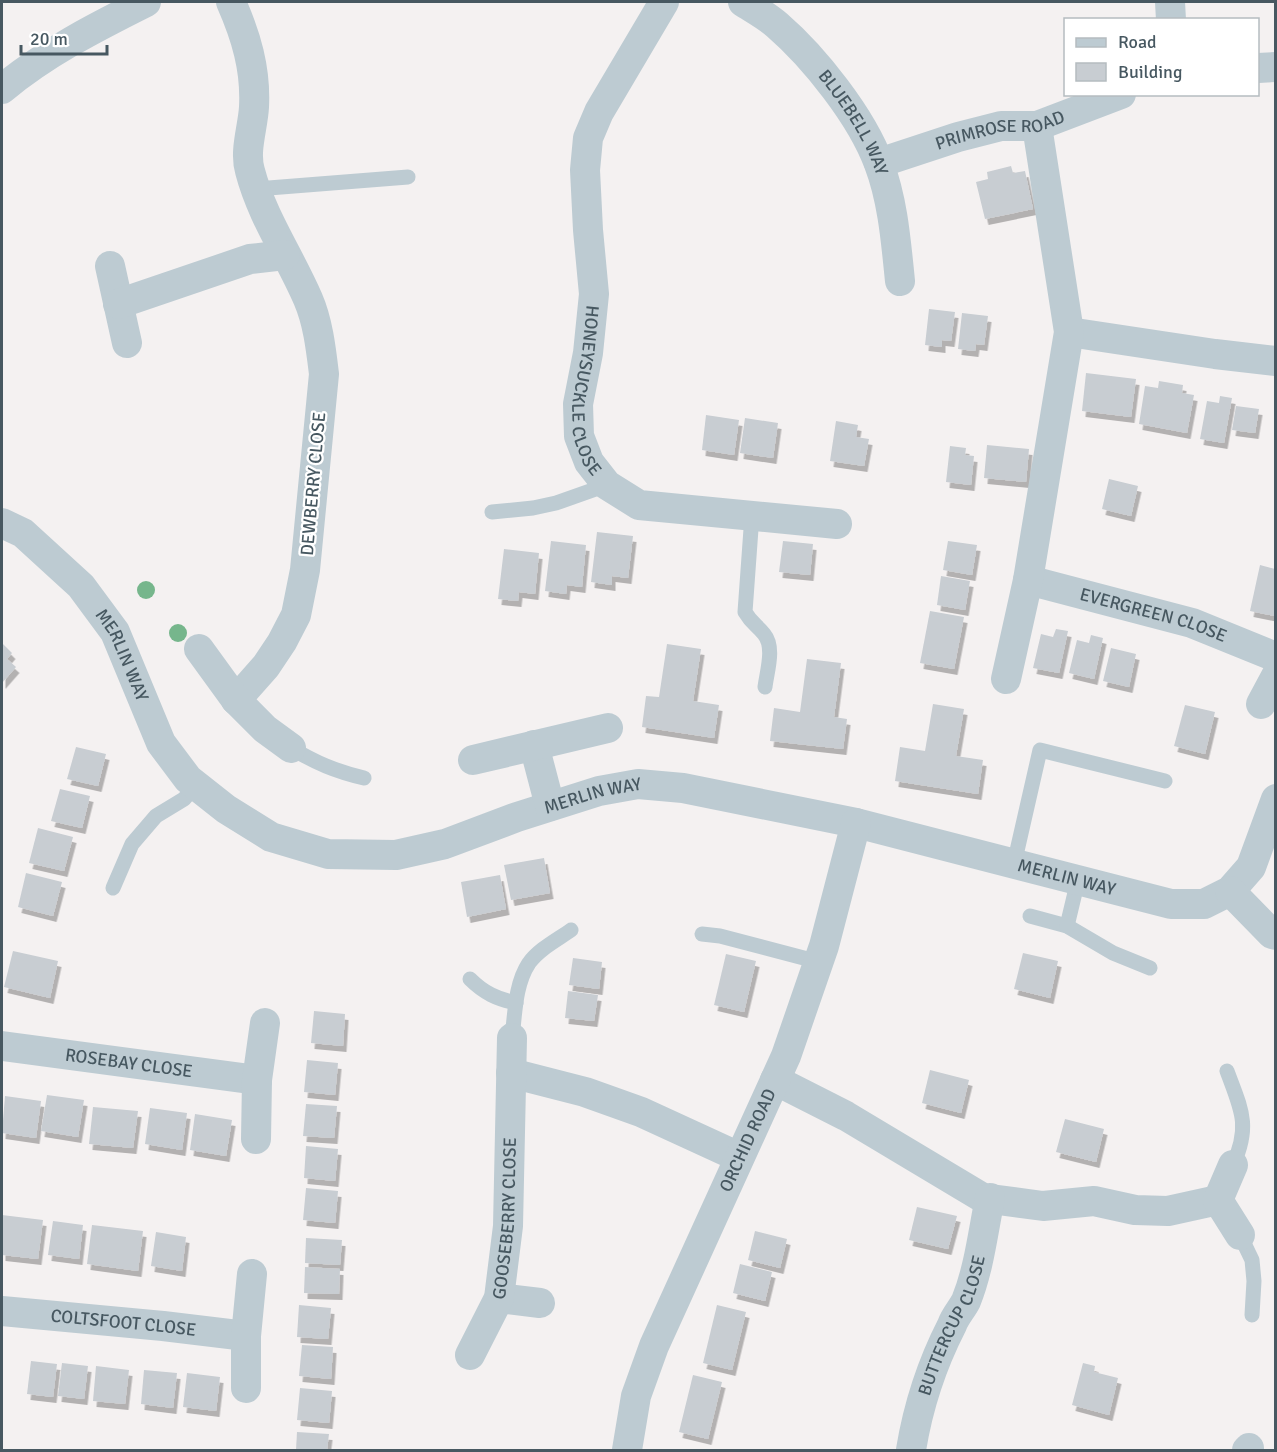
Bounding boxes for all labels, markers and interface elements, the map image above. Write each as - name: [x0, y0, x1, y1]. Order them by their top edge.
- scale bar: [21, 18, 106, 56]
- legend: [1064, 18, 1259, 96]
- text: 20 m: [30, 28, 68, 50]
- text: Road: [1118, 31, 1157, 53]
- text: Building: [1118, 61, 1182, 83]
- street label: BLUEBELL WAY: [814, 65, 893, 178]
- street label: PRIMROSE ROAD: [932, 106, 1068, 155]
- street label: HONEYSUCKLE CLOSE: [567, 304, 607, 480]
- street label: DEWBERRY CLOSE: [296, 411, 330, 557]
- street label: EVERGREEN CLOSE: [1077, 583, 1230, 647]
- street label: MERLIN WAY: [91, 604, 154, 705]
- street label: MERLIN WAY: [541, 773, 643, 819]
- street label: MERLIN WAY: [1015, 854, 1118, 900]
- street label: ROSEBAY CLOSE: [64, 1044, 194, 1082]
- street label: ORCHID ROAD: [715, 1085, 781, 1195]
- street label: GOOSEBERRY CLOSE: [488, 1137, 521, 1301]
- street label: BUTTERCUP CLOSE: [913, 1253, 990, 1398]
- street label: COLTSFOOT CLOSE: [50, 1305, 197, 1341]

